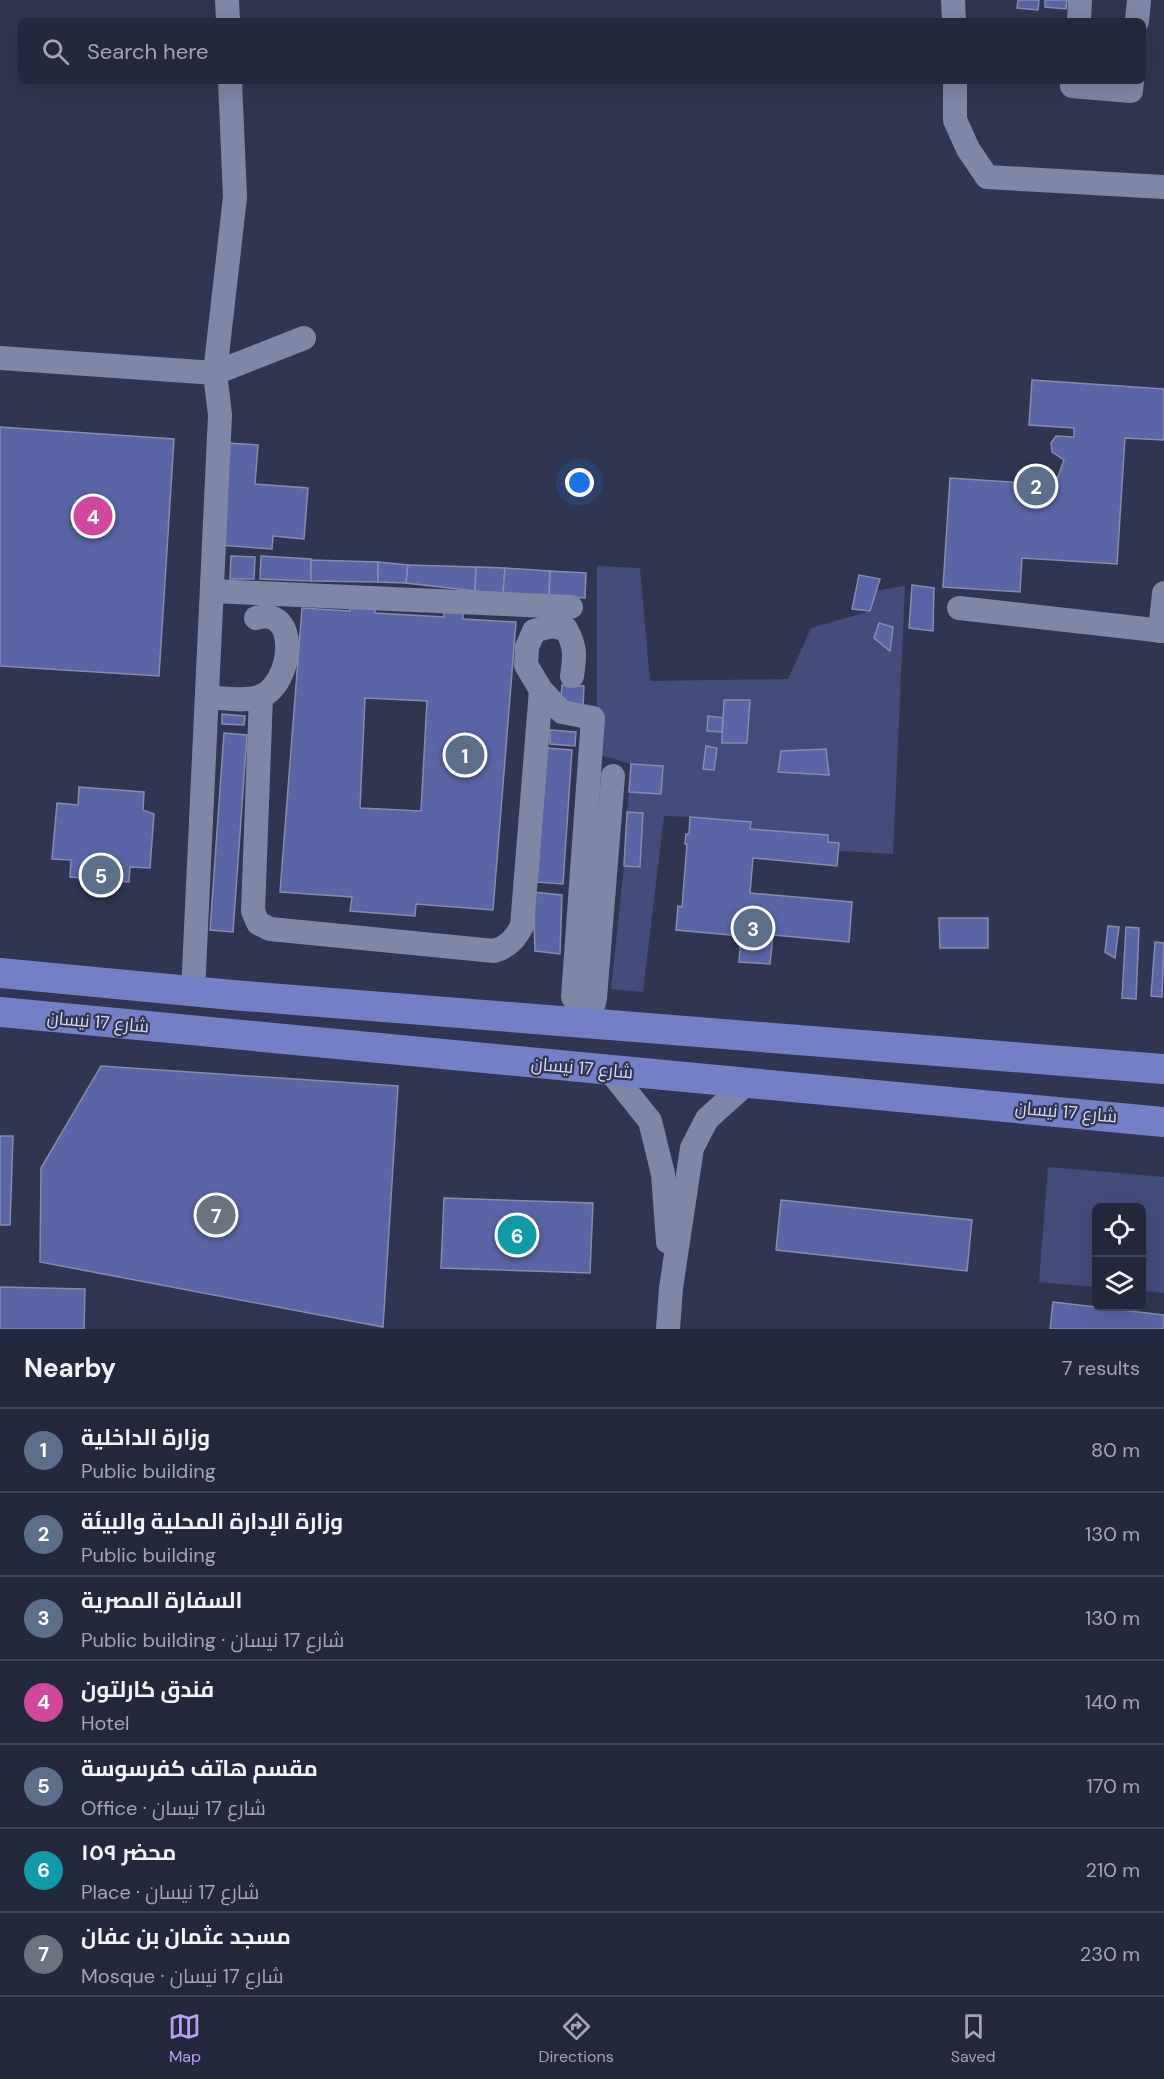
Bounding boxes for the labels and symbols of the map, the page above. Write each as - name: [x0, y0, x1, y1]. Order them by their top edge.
- pin: 2: [1016, 464, 1056, 508]
- your location: [565, 468, 594, 497]
- pin: 4: [74, 494, 112, 538]
- pin: 1: [446, 732, 484, 777]
- pin: 5: [82, 852, 120, 898]
- pin: 3: [734, 906, 772, 950]
- street label: شارع 17 نيسان: [46, 1006, 150, 1038]
- street label: شارع 17 نيسان: [530, 1052, 634, 1084]
- street label: شارع 17 نيسان: [1014, 1096, 1118, 1128]
- pin: 7: [196, 1192, 236, 1238]
- pin: 6: [498, 1212, 536, 1258]

